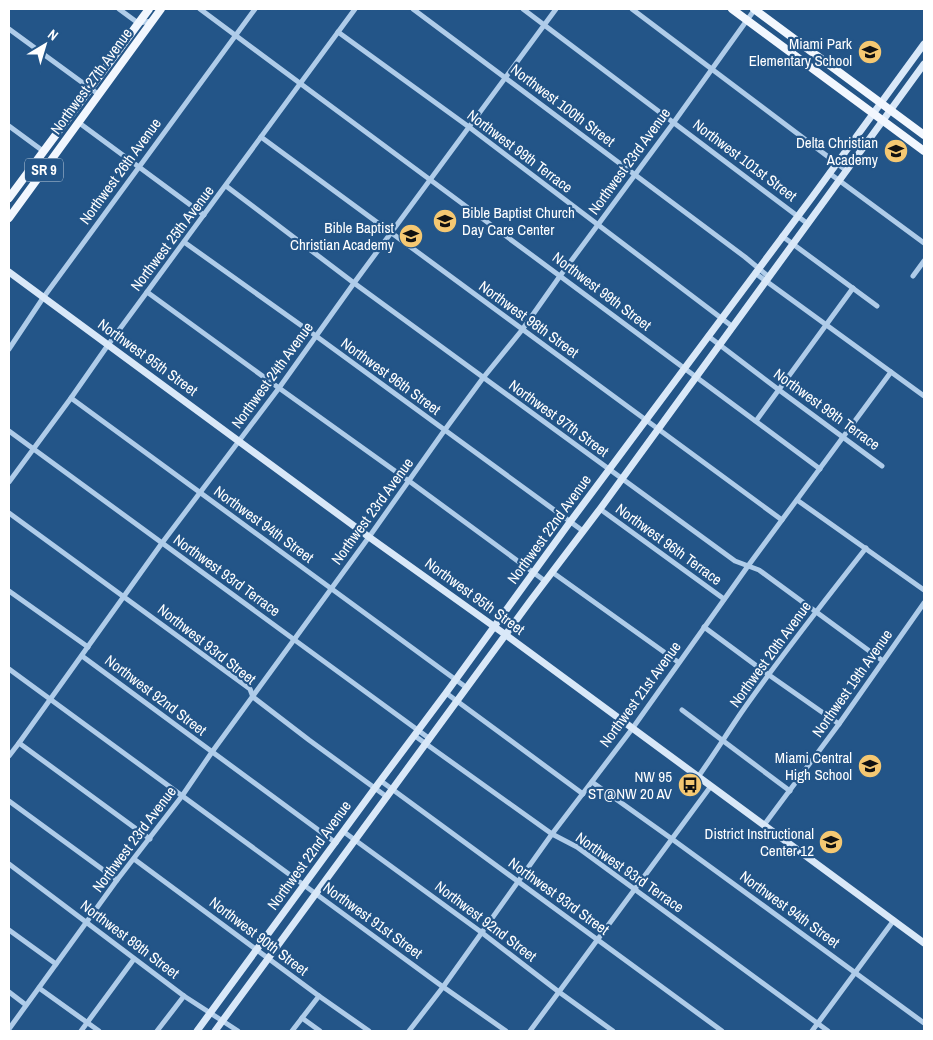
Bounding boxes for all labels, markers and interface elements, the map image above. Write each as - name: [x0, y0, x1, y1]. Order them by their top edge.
- north arrow: [20, 20, 70, 70]
- street label: Northwest 27th Avenue: [46, 24, 136, 138]
- place label: Miami Park Elementary School: [749, 33, 853, 71]
- school or university icon: Miami Park Elementary School: [857, 39, 883, 65]
- street label: Northwest 100th Street: [506, 59, 620, 152]
- street label: Northwest 23rd Avenue: [583, 103, 675, 219]
- street label: Northwest 99th Terrace: [463, 104, 577, 198]
- street label: Northwest 26th Avenue: [74, 113, 166, 229]
- street label: Northwest 101st Street: [689, 114, 802, 206]
- place label: Delta Christian Academy: [796, 132, 879, 170]
- school or university icon: Delta Christian Academy: [883, 138, 909, 164]
- road number: SR 9: [25, 158, 63, 182]
- street label: Northwest 25th Avenue: [125, 181, 219, 295]
- place label: Bible Baptist Church Day Care Center: [462, 202, 575, 240]
- school or university icon: Bible Baptist Church Day Care Center: [432, 208, 458, 234]
- place label: Bible Baptist Christian Academy: [290, 217, 395, 255]
- school or university icon: Bible Baptist Christian Academy: [398, 223, 424, 249]
- street label: Northwest 99th Street: [548, 247, 656, 336]
- street label: Northwest 98th Street: [475, 276, 584, 363]
- street label: Northwest 95th Street: [94, 314, 203, 401]
- street label: Northwest 24th Avenue: [226, 317, 318, 433]
- street label: Northwest 96th Street: [337, 333, 446, 420]
- street label: Northwest 99th Terrace: [769, 363, 885, 455]
- street label: Northwest 97th Street: [505, 375, 614, 462]
- street label: Northwest 23rd Avenue: [326, 453, 418, 569]
- street label: Northwest 22nd Avenue: [502, 470, 596, 588]
- street label: Northwest 94th Street: [210, 481, 319, 568]
- street label: Northwest 96th Terrace: [611, 498, 727, 590]
- street label: Northwest 93rd Terrace: [169, 529, 285, 621]
- street label: Northwest 95th Street: [421, 553, 530, 640]
- street label: Northwest 20th Avenue: [724, 596, 816, 712]
- street label: Northwest 93rd Street: [153, 599, 261, 689]
- street label: Northwest 19th Avenue: [807, 625, 897, 741]
- street label: Northwest 21st Avenue: [594, 637, 686, 751]
- street label: Northwest 92nd Street: [101, 650, 212, 741]
- place label: Miami Central High School: [775, 747, 852, 785]
- school or university icon: Miami Central High School: [857, 753, 883, 779]
- place label: NW 95 ST@NW 20 AV: [588, 766, 673, 804]
- bus stop icon: NW 95 ST@NW 20 AV: [677, 772, 703, 798]
- street label: Northwest 23rd Avenue: [87, 782, 181, 896]
- street label: Northwest 22nd Avenue: [262, 796, 356, 914]
- place label: District Instructional Center 12: [705, 823, 814, 861]
- street label: Northwest 93rd Terrace: [572, 827, 688, 917]
- school or university icon: District Instructional Center 12: [818, 829, 844, 855]
- street label: Northwest 93rd Street: [504, 852, 614, 940]
- street label: Northwest 94th Street: [736, 866, 845, 953]
- street label: Northwest 92nd Street: [431, 876, 542, 967]
- street label: Northwest 91st Street: [319, 877, 427, 964]
- street label: Northwest 90th Street: [205, 892, 313, 981]
- street label: Northwest 89th Street: [76, 895, 184, 984]

